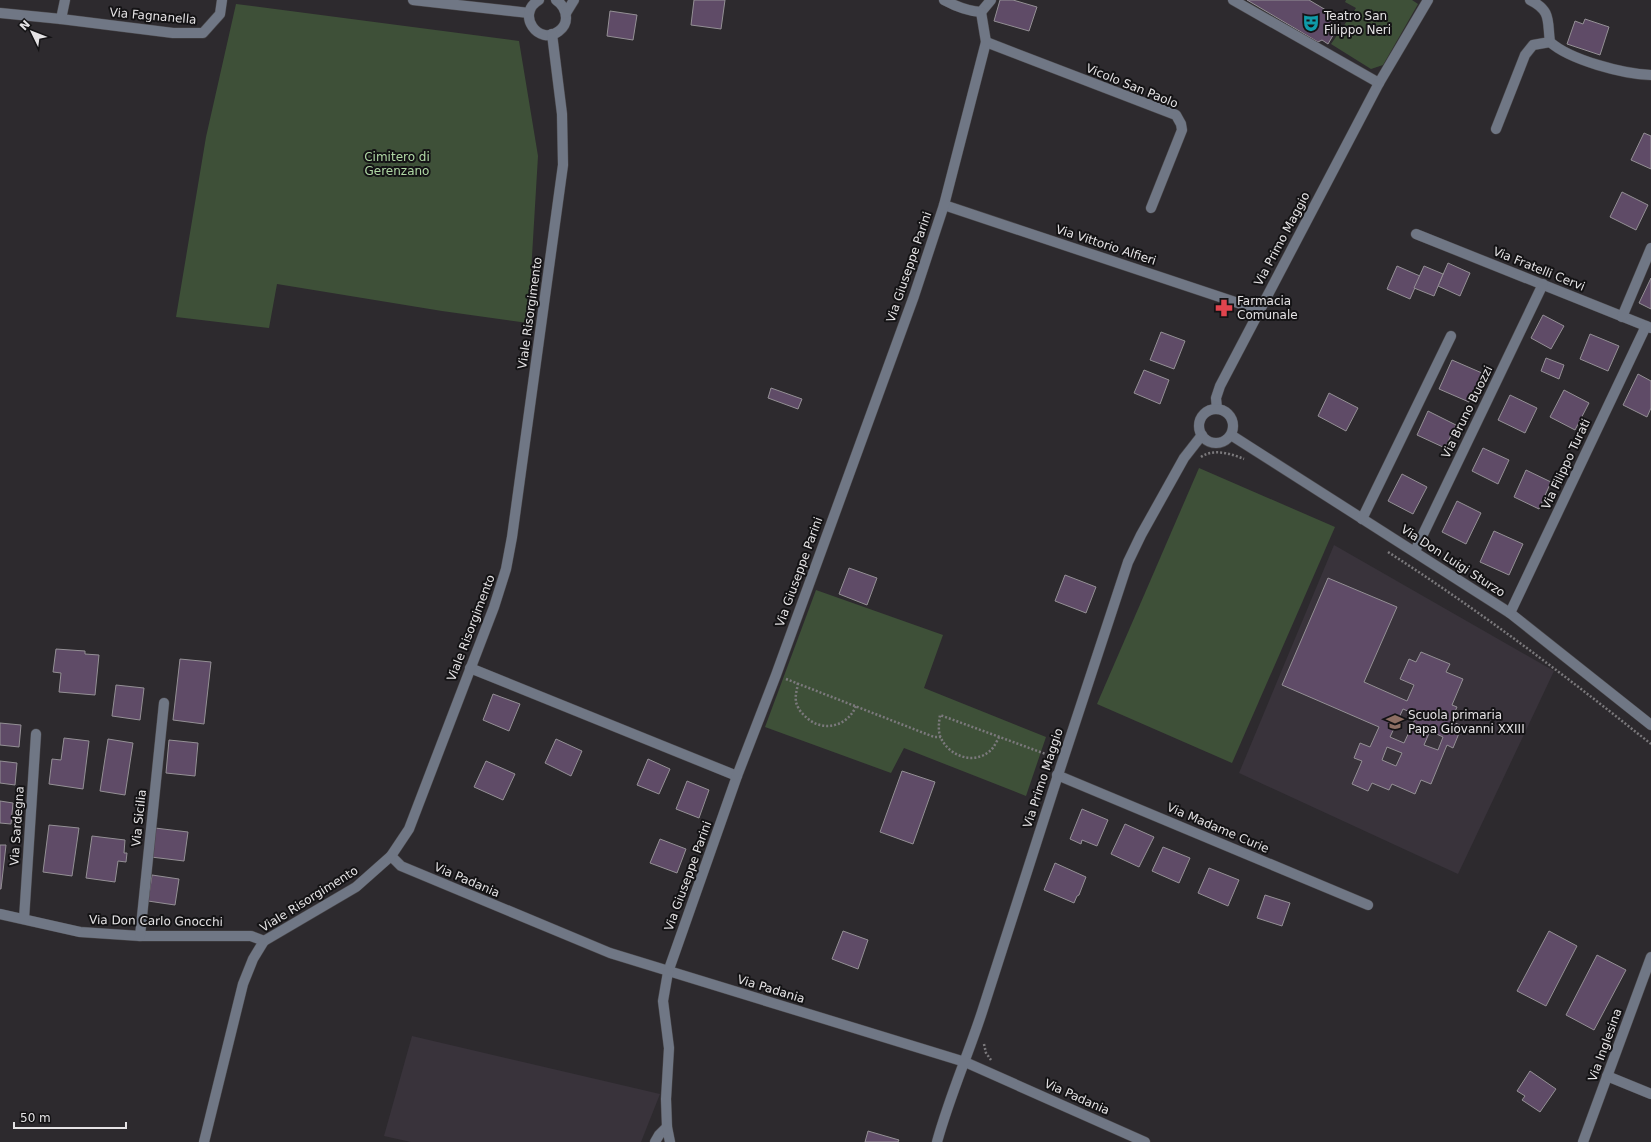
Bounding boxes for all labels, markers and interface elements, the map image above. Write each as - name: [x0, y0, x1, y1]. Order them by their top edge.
- street label: Via Fagnanella: [109, 5, 197, 27]
- place label: Teatro San Filippo Neri: [1323, 9, 1391, 37]
- north arrow: [12, 12, 52, 52]
- theatre icon: Teatro San Filippo Neri: [1301, 13, 1321, 33]
- text: N: [17, 18, 33, 33]
- street label: Vicolo San Paolo: [1084, 61, 1180, 111]
- park label: Cimitero di Gerenzano: [364, 150, 430, 178]
- street label: Via Primo Maggio: [1251, 190, 1313, 288]
- street label: Via Giuseppe Parini: [883, 210, 935, 324]
- street label: Via Vittorio Alfieri: [1054, 222, 1158, 268]
- street label: Via Fratelli Cervi: [1491, 244, 1587, 294]
- street label: Viale Risorgimento: [515, 256, 545, 370]
- place label: Farmacia Comunale: [1237, 294, 1298, 322]
- pharmacy icon: Farmacia Comunale: [1214, 298, 1234, 318]
- street label: Via Bruno Buozzi: [1439, 364, 1495, 460]
- street label: Via Filippo Turati: [1539, 416, 1593, 512]
- street label: Via Giuseppe Parini: [773, 515, 825, 629]
- street label: Via Don Luigi Sturzo: [1398, 522, 1508, 600]
- street label: Viale Risorgimento: [444, 573, 498, 683]
- place label: Scuola primaria Papa Giovanni XXIII: [1408, 708, 1525, 736]
- school or university icon: Scuola primaria Papa Giovanni XXIII: [1385, 712, 1405, 732]
- street label: Via Primo Maggio: [1020, 726, 1066, 830]
- street label: Via Sardegna: [7, 786, 27, 866]
- street label: Via Sicilia: [129, 789, 149, 847]
- street label: Via Madame Curie: [1165, 800, 1271, 856]
- street label: Via Giuseppe Parini: [662, 819, 714, 933]
- street label: Via Padania: [432, 860, 502, 900]
- street label: Viale Risorgimento: [257, 863, 361, 935]
- street label: Via Don Carlo Gnocchi: [89, 913, 223, 929]
- street label: Via Padania: [736, 972, 806, 1006]
- street label: Via Inglesina: [1585, 1007, 1625, 1083]
- street label: Via Padania: [1042, 1076, 1112, 1118]
- scale bar: [14, 1104, 126, 1130]
- text: 50 m: [20, 1111, 51, 1125]

